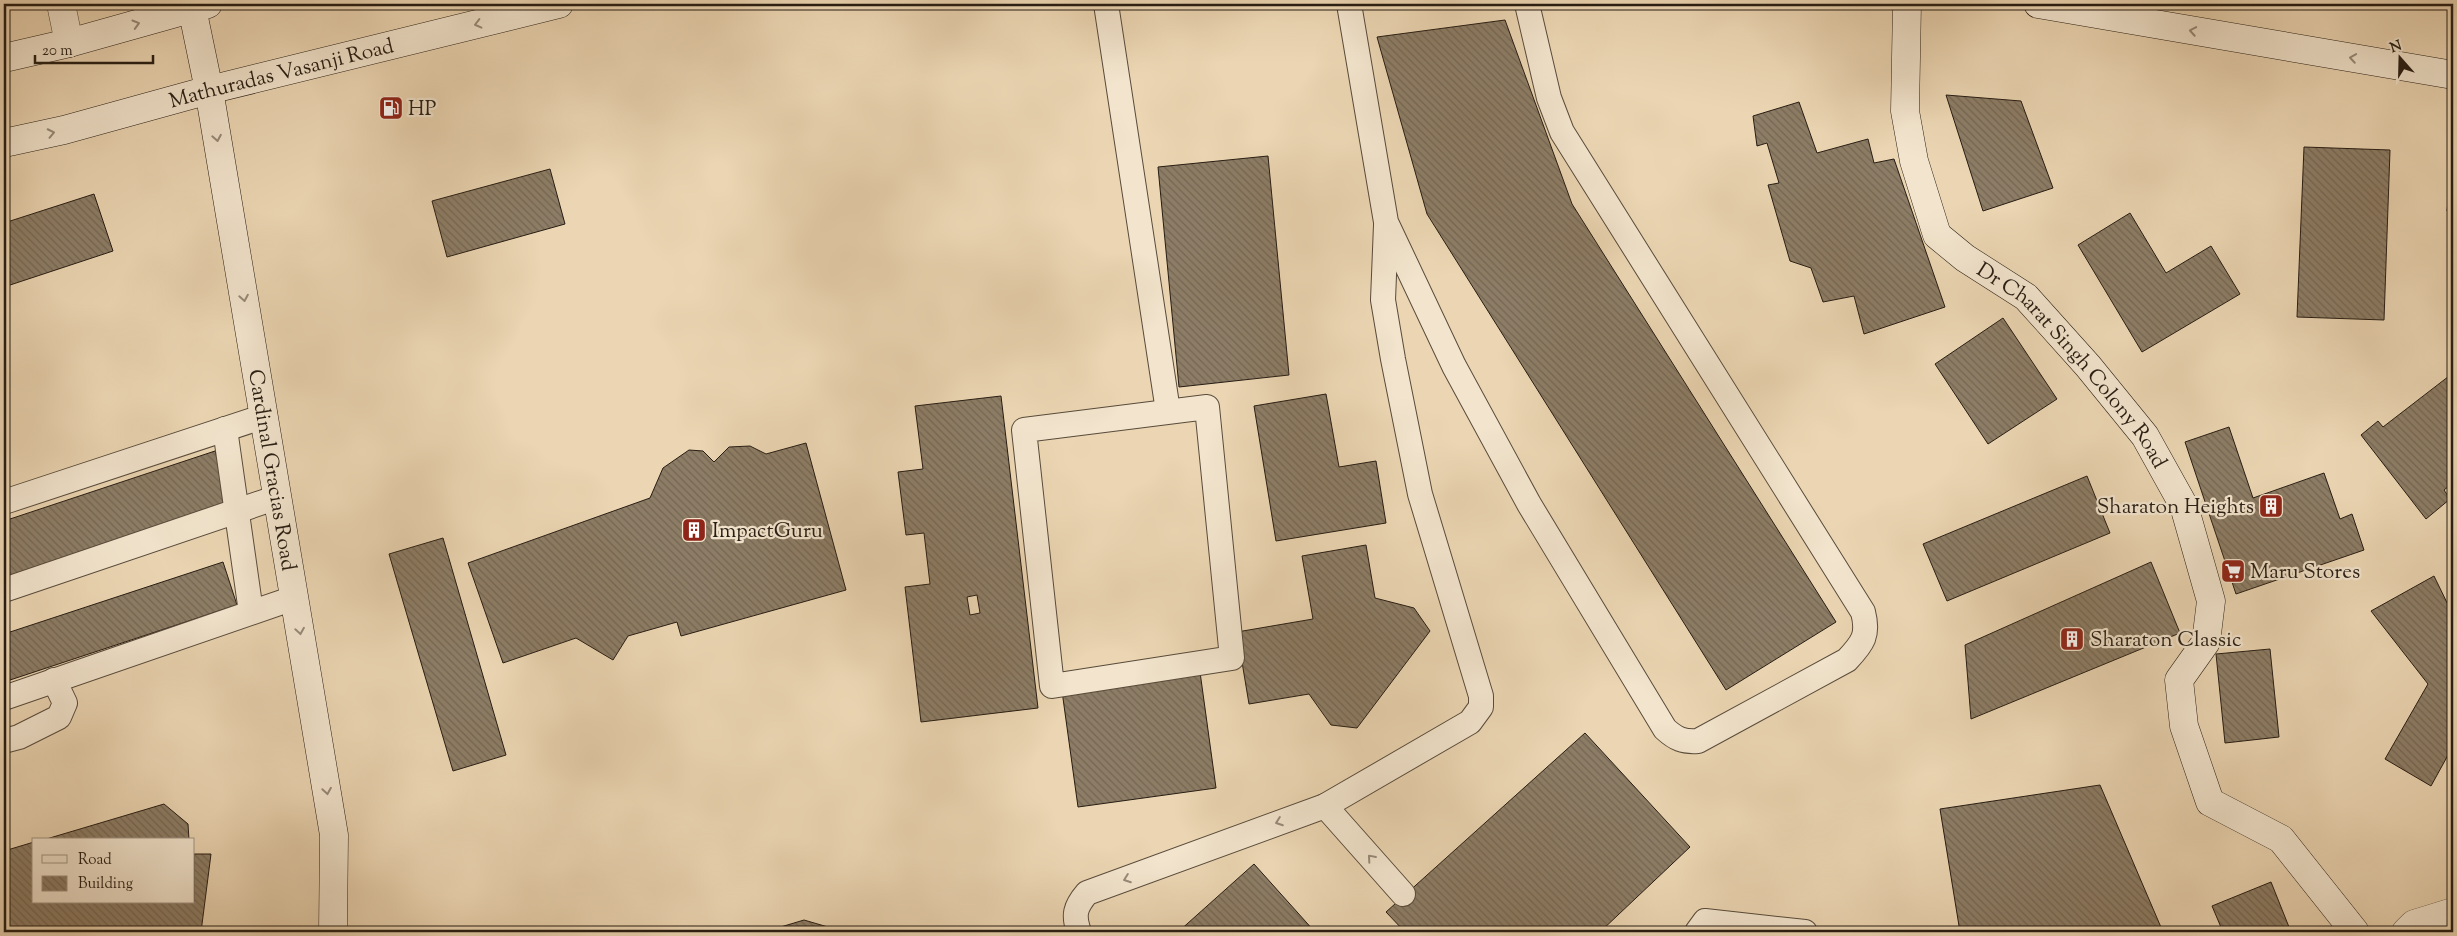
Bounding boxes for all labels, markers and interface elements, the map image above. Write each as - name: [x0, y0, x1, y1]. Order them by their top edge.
- one-way arrow: [473, 18, 482, 29]
- one-way arrow: [131, 19, 140, 30]
- one-way arrow: [2189, 27, 2197, 37]
- scale bar: [35, 32, 152, 64]
- street label: Mathuradas Vasanji Road: [166, 32, 397, 117]
- north arrow: [2374, 32, 2424, 82]
- text: N: [2388, 36, 2405, 59]
- text: 20 m: [42, 41, 73, 62]
- one-way arrow: [2349, 54, 2358, 64]
- fuel station icon: HP: [378, 95, 404, 121]
- place label: HP: [408, 95, 437, 125]
- one-way arrow: [47, 128, 56, 138]
- one-way arrow: [212, 133, 222, 142]
- street label: Dr Charat Singh Colony Road: [1970, 256, 2173, 475]
- one-way arrow: [239, 294, 249, 302]
- street label: Cardinal Gracias Road: [239, 367, 302, 573]
- place label: Sharaton Heights: [2097, 493, 2254, 523]
- building icon: Sharaton Heights: [2258, 493, 2284, 519]
- building icon: ImpactGuru: [681, 517, 707, 543]
- place label: ImpactGuru: [712, 517, 823, 547]
- supermarket icon: Maru Stores: [2220, 558, 2246, 584]
- place label: Maru Stores: [2250, 558, 2360, 588]
- one-way arrow: [294, 626, 304, 635]
- building icon: Sharaton Classic: [2059, 626, 2085, 652]
- place label: Sharaton Classic: [2090, 626, 2241, 656]
- one-way arrow: [321, 787, 331, 795]
- one-way arrow: [1275, 816, 1284, 826]
- legend: [32, 838, 195, 904]
- text: Road: [78, 850, 112, 871]
- one-way arrow: [1368, 854, 1377, 863]
- one-way arrow: [1123, 873, 1131, 883]
- text: Building: [78, 874, 133, 895]

